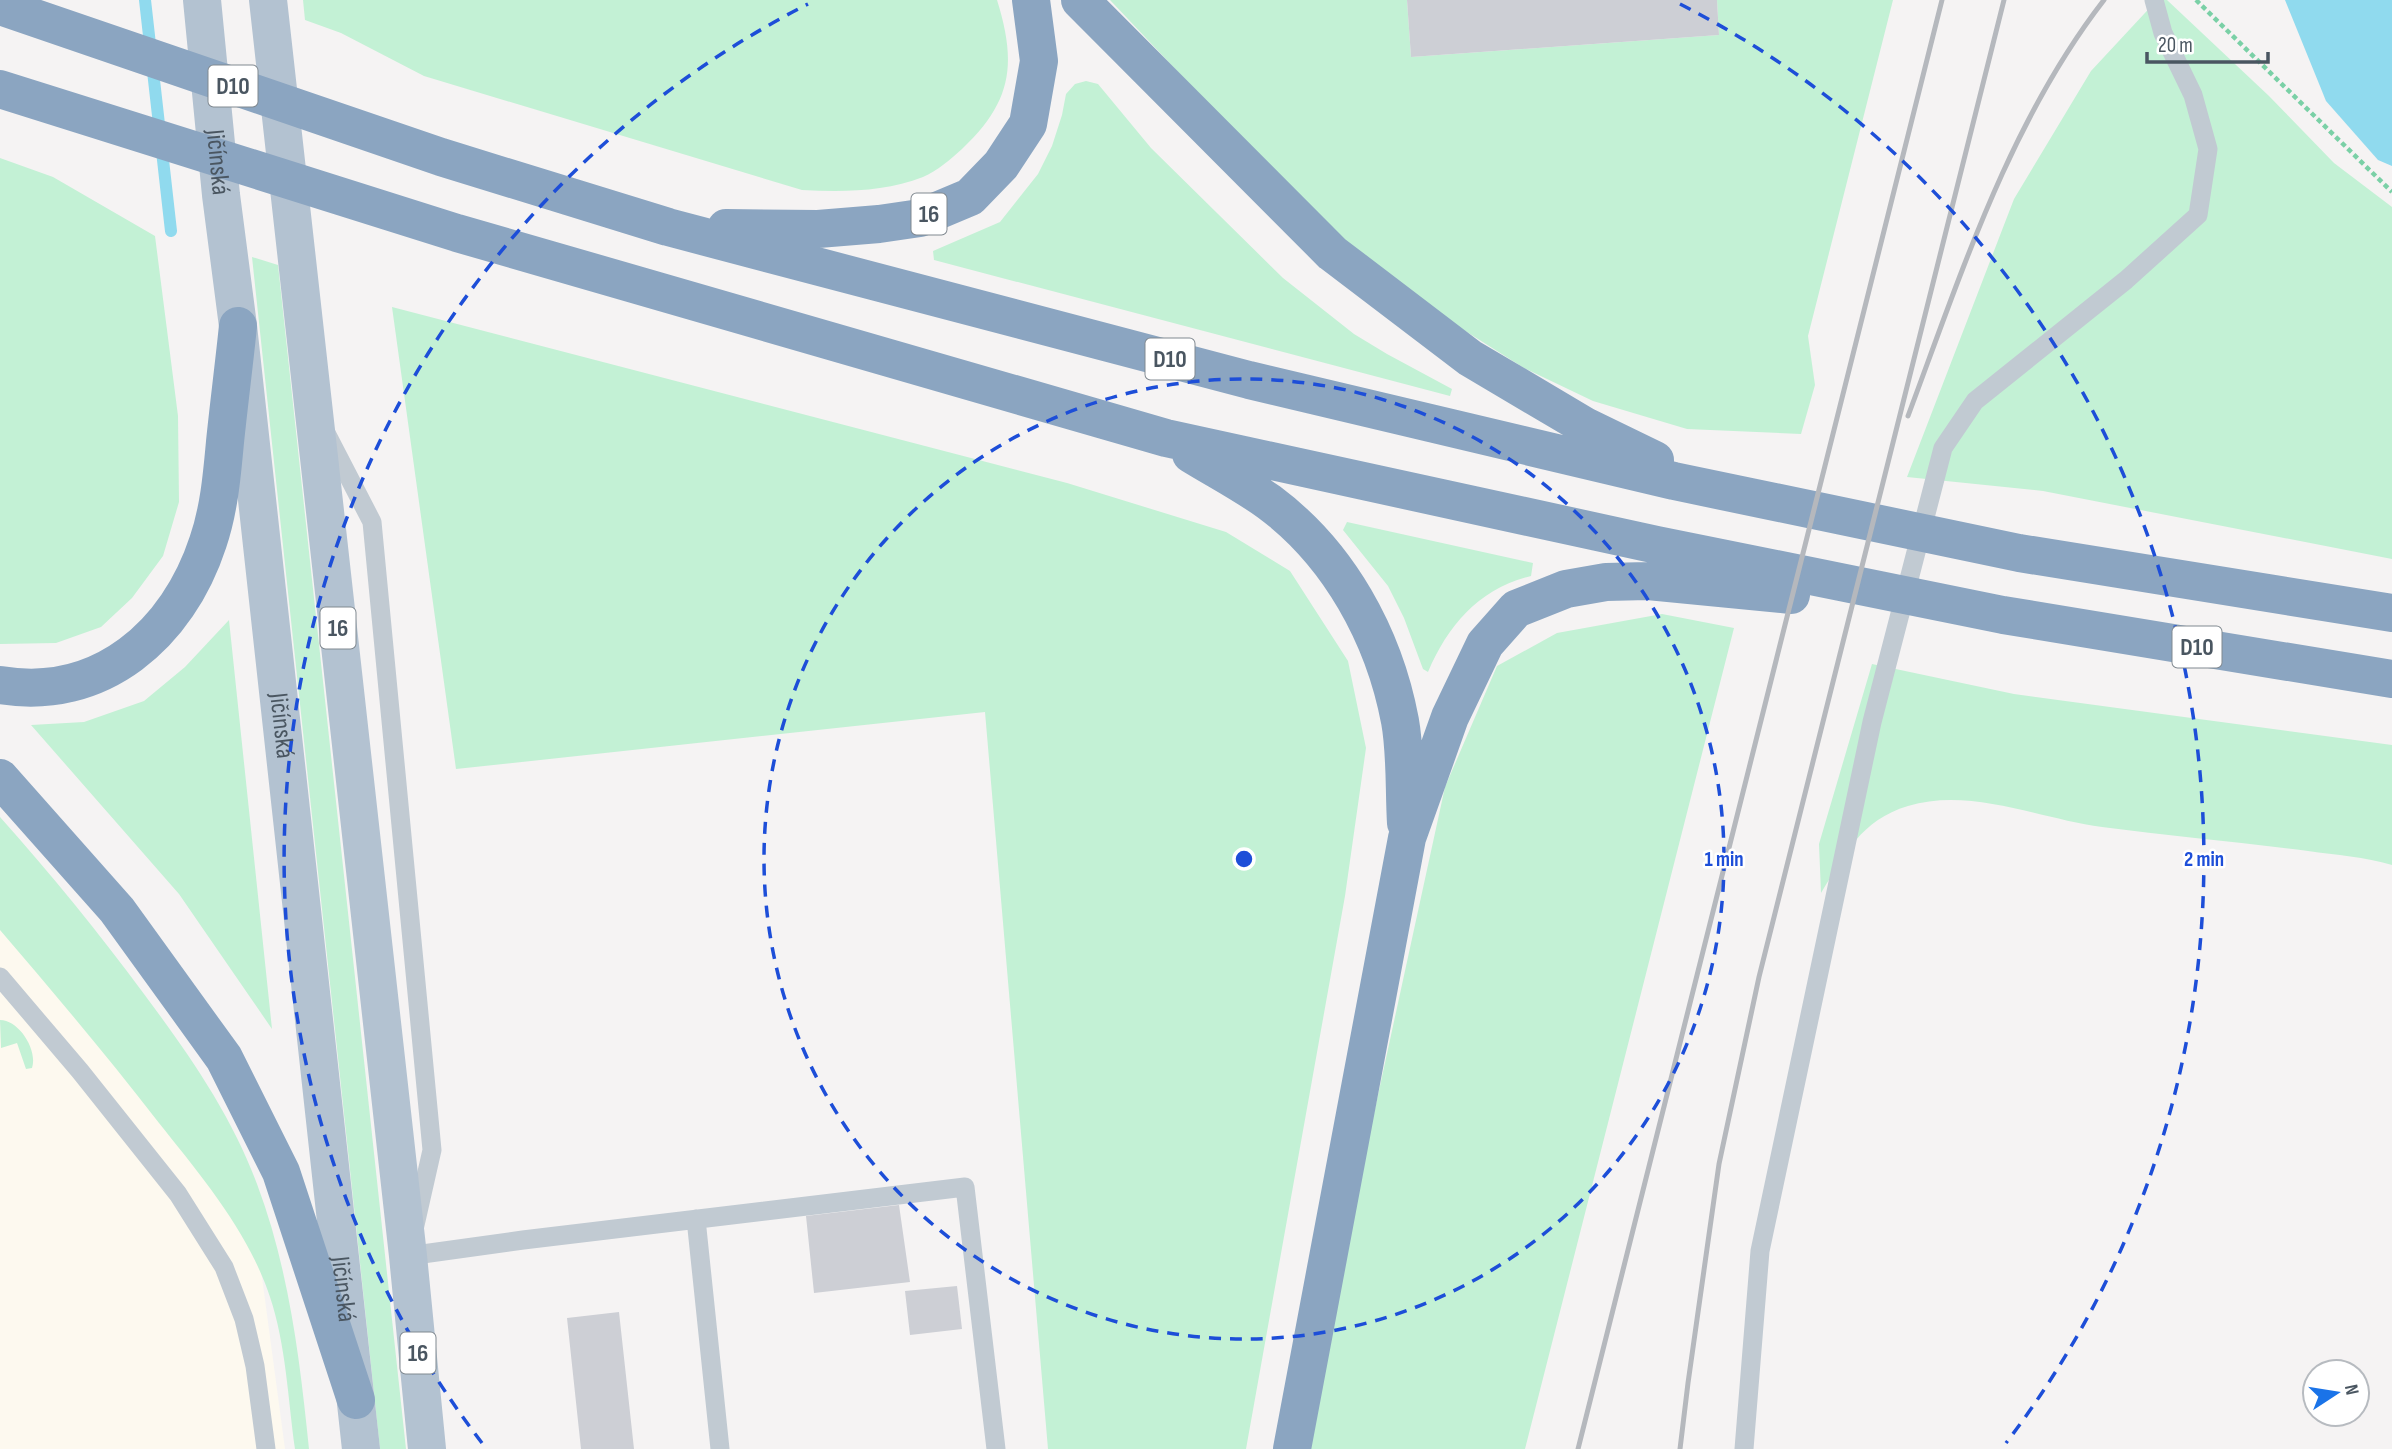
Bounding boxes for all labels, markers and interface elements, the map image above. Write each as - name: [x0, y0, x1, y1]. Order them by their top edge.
- scale bar: [2147, 21, 2268, 65]
- text: 20 m: [2158, 33, 2193, 58]
- road number: D10: [208, 66, 258, 106]
- street label: Jičínská: [199, 127, 236, 197]
- road number: 16: [912, 194, 946, 234]
- road number: D10: [1146, 338, 1194, 380]
- road number: 16: [320, 608, 356, 648]
- road number: D10: [2172, 626, 2222, 668]
- street label: Jičínská: [263, 690, 301, 760]
- centre of rings: [1232, 847, 1256, 871]
- text: 1 min: [1704, 847, 1744, 872]
- text: 2 min: [2184, 847, 2224, 872]
- street label: Jičínská: [324, 1254, 362, 1324]
- road number: 16: [400, 1332, 436, 1373]
- north arrow: [2301, 1358, 2371, 1428]
- text: N: [2339, 1382, 2363, 1397]

